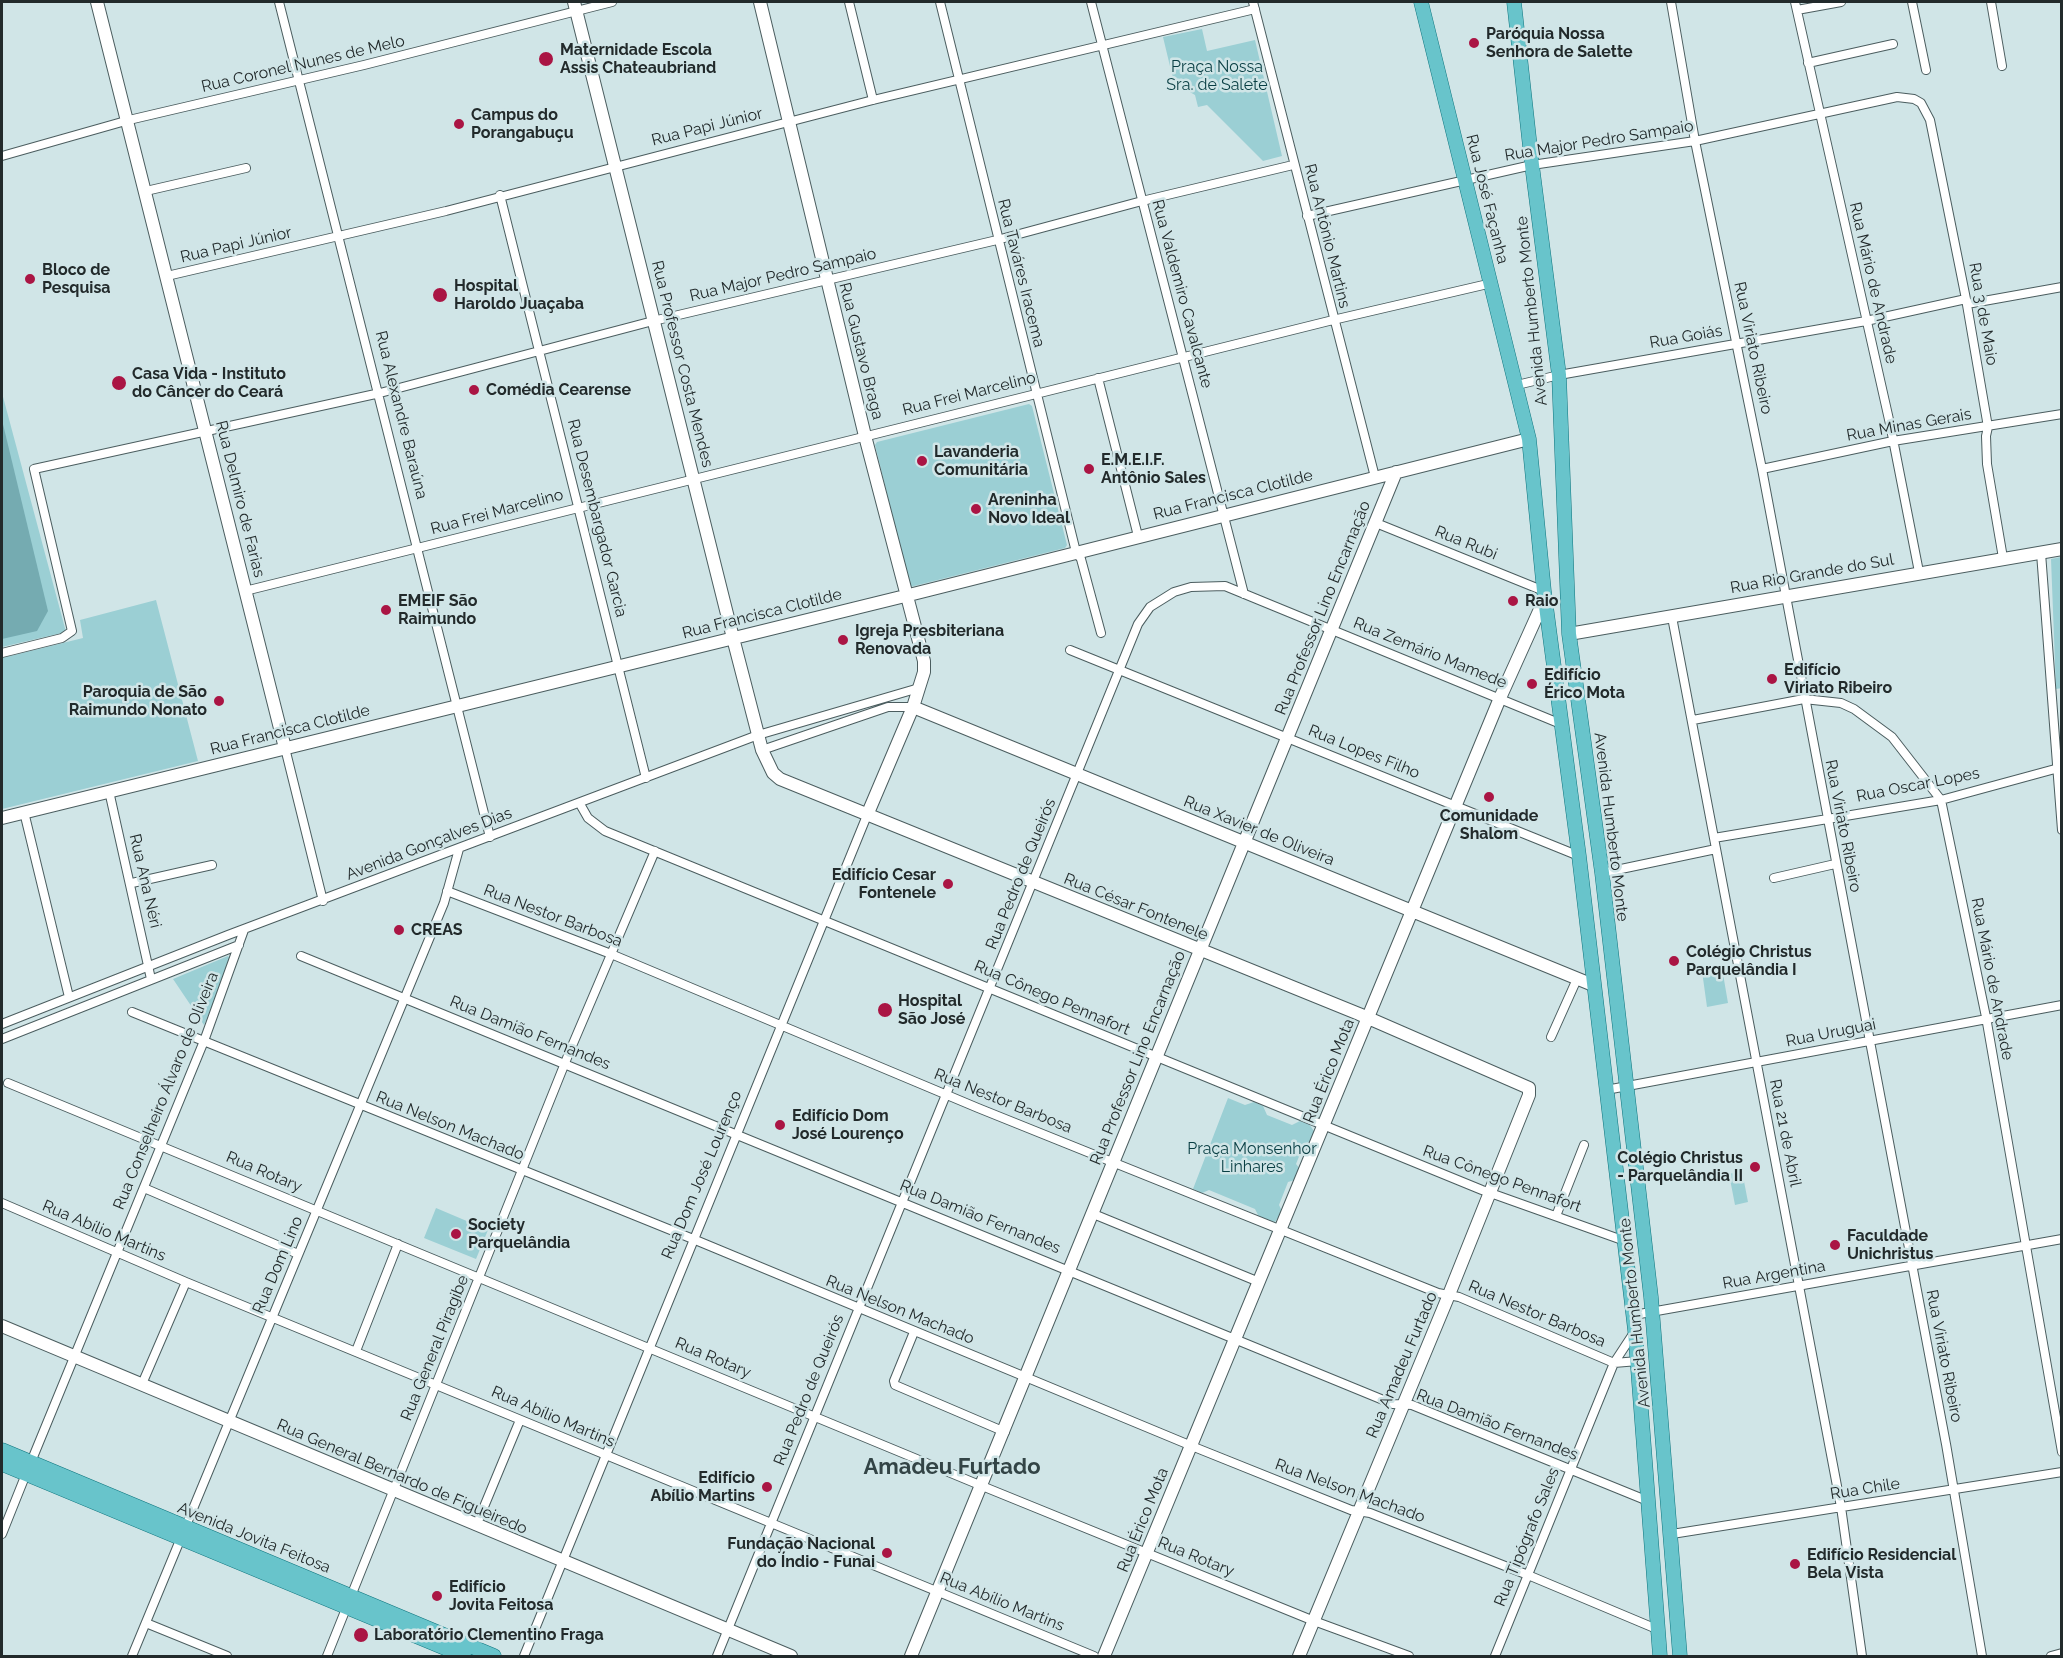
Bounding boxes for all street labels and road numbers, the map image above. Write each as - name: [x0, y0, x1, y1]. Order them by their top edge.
- street label: Rua Coronel Nunes de Melo: [199, 31, 407, 97]
- street label: Rua Papi Júnior: [650, 104, 764, 150]
- street label: Rua Major Pedro Sampaio: [1503, 117, 1695, 165]
- street label: Rua José Façanha: [1462, 132, 1512, 266]
- street label: Rua Antônio Martins: [1300, 162, 1354, 310]
- street label: Rua Taváres Iracema: [993, 197, 1049, 349]
- street label: Rua Valdemiro Cavalcante: [1148, 198, 1216, 390]
- street label: Rua Mário de Andrade: [1845, 200, 1901, 366]
- street label: Avenida Humberto Monte: [1512, 215, 1552, 407]
- street label: Rua Papi Júnior: [178, 223, 294, 267]
- street label: Rua Major Pedro Sampaio: [688, 244, 878, 306]
- street label: Rua Professor Costa Mendes: [647, 259, 717, 469]
- street label: Rua 3 de Maio: [1964, 261, 2002, 367]
- street label: Rua Gustavo Braga: [835, 280, 887, 422]
- street label: Rua Viriato Ribeiro: [1730, 280, 1776, 416]
- street label: Rua Goiás: [1648, 321, 1724, 353]
- street label: Rua Alexandre Baraúna: [371, 329, 431, 501]
- street label: Rua Frei Marcelino: [900, 368, 1038, 420]
- street label: Rua Minas Gerais: [1845, 405, 1973, 445]
- street label: Rua Desembargador Garcia: [563, 417, 631, 619]
- street label: Rua Delmiro de Farias: [211, 419, 269, 579]
- street label: Rua Francisca Clotilde: [1151, 466, 1315, 524]
- street label: Rua Frei Marcelino: [429, 485, 565, 539]
- street label: Rua Professor Lino Encarnação: [1271, 498, 1375, 718]
- street label: Rua Rubi: [1432, 522, 1500, 564]
- street label: Rua Rio Grande do Sul: [1729, 550, 1895, 598]
- street label: Rua Francisca Clotilde: [680, 585, 844, 643]
- street label: Rua Zemário Mamede: [1350, 613, 1510, 693]
- street label: Rua Francisca Clotilde: [208, 701, 372, 759]
- street label: Rua Lopes Filho: [1305, 721, 1423, 783]
- street label: Avenida Humberto Monte: [1590, 731, 1632, 923]
- street label: Rua Viriato Ribeiro: [1821, 758, 1865, 894]
- street label: Rua Oscar Lopes: [1855, 764, 1981, 806]
- street label: Rua Xavier de Oliveira: [1181, 792, 1337, 870]
- street label: Rua Pedro de Queirós: [982, 796, 1060, 952]
- street label: Avenida Gonçalves Dias: [343, 803, 515, 885]
- street label: Rua Ana Néri: [125, 832, 165, 930]
- street label: Rua César Fontenele: [1061, 869, 1211, 945]
- street label: Rua Nestor Barbosa: [481, 881, 625, 951]
- street label: Rua Mário de Andrade: [1967, 896, 2017, 1062]
- street label: Rua Professor Lino Encarnação: [1086, 948, 1190, 1168]
- street label: Rua Cônego Pennafort: [971, 956, 1133, 1040]
- street label: Rua Conselheiro Álvaro de Oliveira: [109, 969, 223, 1213]
- street label: Rua Damião Fernandes: [447, 992, 613, 1074]
- street label: Rua Uruguai: [1784, 1015, 1878, 1051]
- street label: Rua Érico Mota: [1299, 1016, 1359, 1126]
- street label: Rua Nestor Barbosa: [931, 1065, 1075, 1137]
- street label: Rua 21 de Abril: [1765, 1077, 1805, 1189]
- street label: Rua Nelson Machado: [373, 1087, 527, 1165]
- street label: Rua Dom José Lourenço: [658, 1088, 746, 1262]
- street label: Rua Cônego Pennafort: [1420, 1141, 1584, 1217]
- street label: Rua Rotary: [223, 1147, 305, 1197]
- street label: Rua Damião Fernandes: [897, 1176, 1063, 1258]
- street label: Rua Abílio Martins: [39, 1196, 169, 1266]
- street label: Rua Dom Lino: [249, 1213, 307, 1317]
- street label: Avenida Humberto Monte: [1615, 1217, 1655, 1409]
- street label: Rua Argentina: [1721, 1256, 1827, 1294]
- street label: Rua Nelson Machado: [823, 1271, 977, 1349]
- street label: Rua General Piragibe: [397, 1272, 473, 1424]
- street label: Rua Nestor Barbosa: [1465, 1276, 1609, 1352]
- street label: Rua Viriato Ribeiro: [1922, 1288, 1966, 1424]
- street label: Rua Amadeu Furtado: [1362, 1289, 1442, 1441]
- street label: Rua Pedro de Queirós: [770, 1312, 848, 1468]
- street label: Rua Rotary: [672, 1333, 754, 1383]
- street label: Rua Abílio Martins: [488, 1382, 618, 1452]
- street label: Rua Damião Fernandes: [1413, 1385, 1581, 1465]
- street label: Rua General Bernardo de Figueiredo: [274, 1415, 530, 1539]
- street label: Rua Nelson Machado: [1272, 1455, 1428, 1527]
- street label: Rua Érico Mota: [1113, 1465, 1173, 1575]
- street label: Rua Tipógrafo Sales: [1490, 1465, 1564, 1609]
- street label: Rua Chile: [1829, 1474, 1901, 1504]
- street label: Avenida Jovita Feitosa: [175, 1498, 333, 1578]
- street label: Rua Rotary: [1155, 1533, 1237, 1581]
- street label: Rua Abílio Martins: [937, 1568, 1067, 1636]

